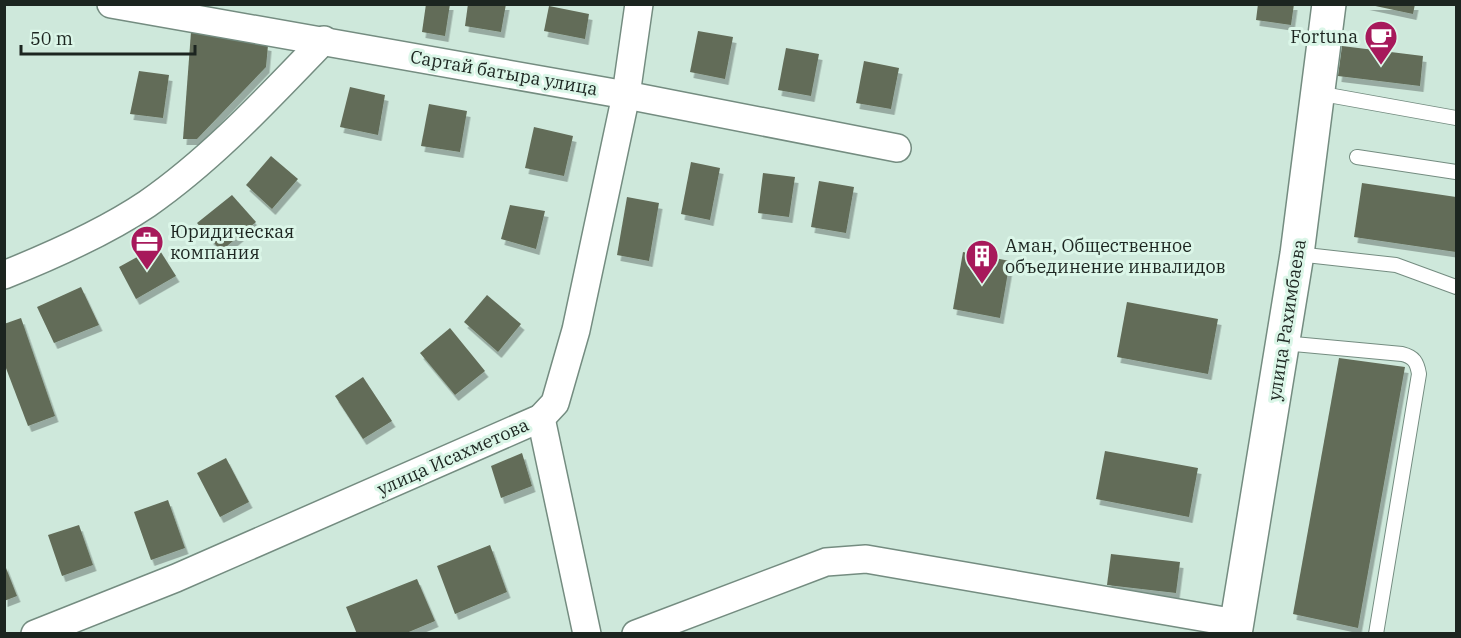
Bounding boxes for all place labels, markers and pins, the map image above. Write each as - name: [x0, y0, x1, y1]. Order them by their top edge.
- cafe icon: Fortuna: [1363, 19, 1399, 66]
- place label: Fortuna: [1290, 25, 1358, 48]
- place label: Юридическая компания: [170, 220, 294, 264]
- office icon: Юридическая компания: [129, 224, 165, 271]
- place label: Аман, Общественное объединение инвалидов: [1005, 234, 1226, 278]
- building icon: Аман, Общественное объединение инвалидов: [964, 238, 1000, 285]

